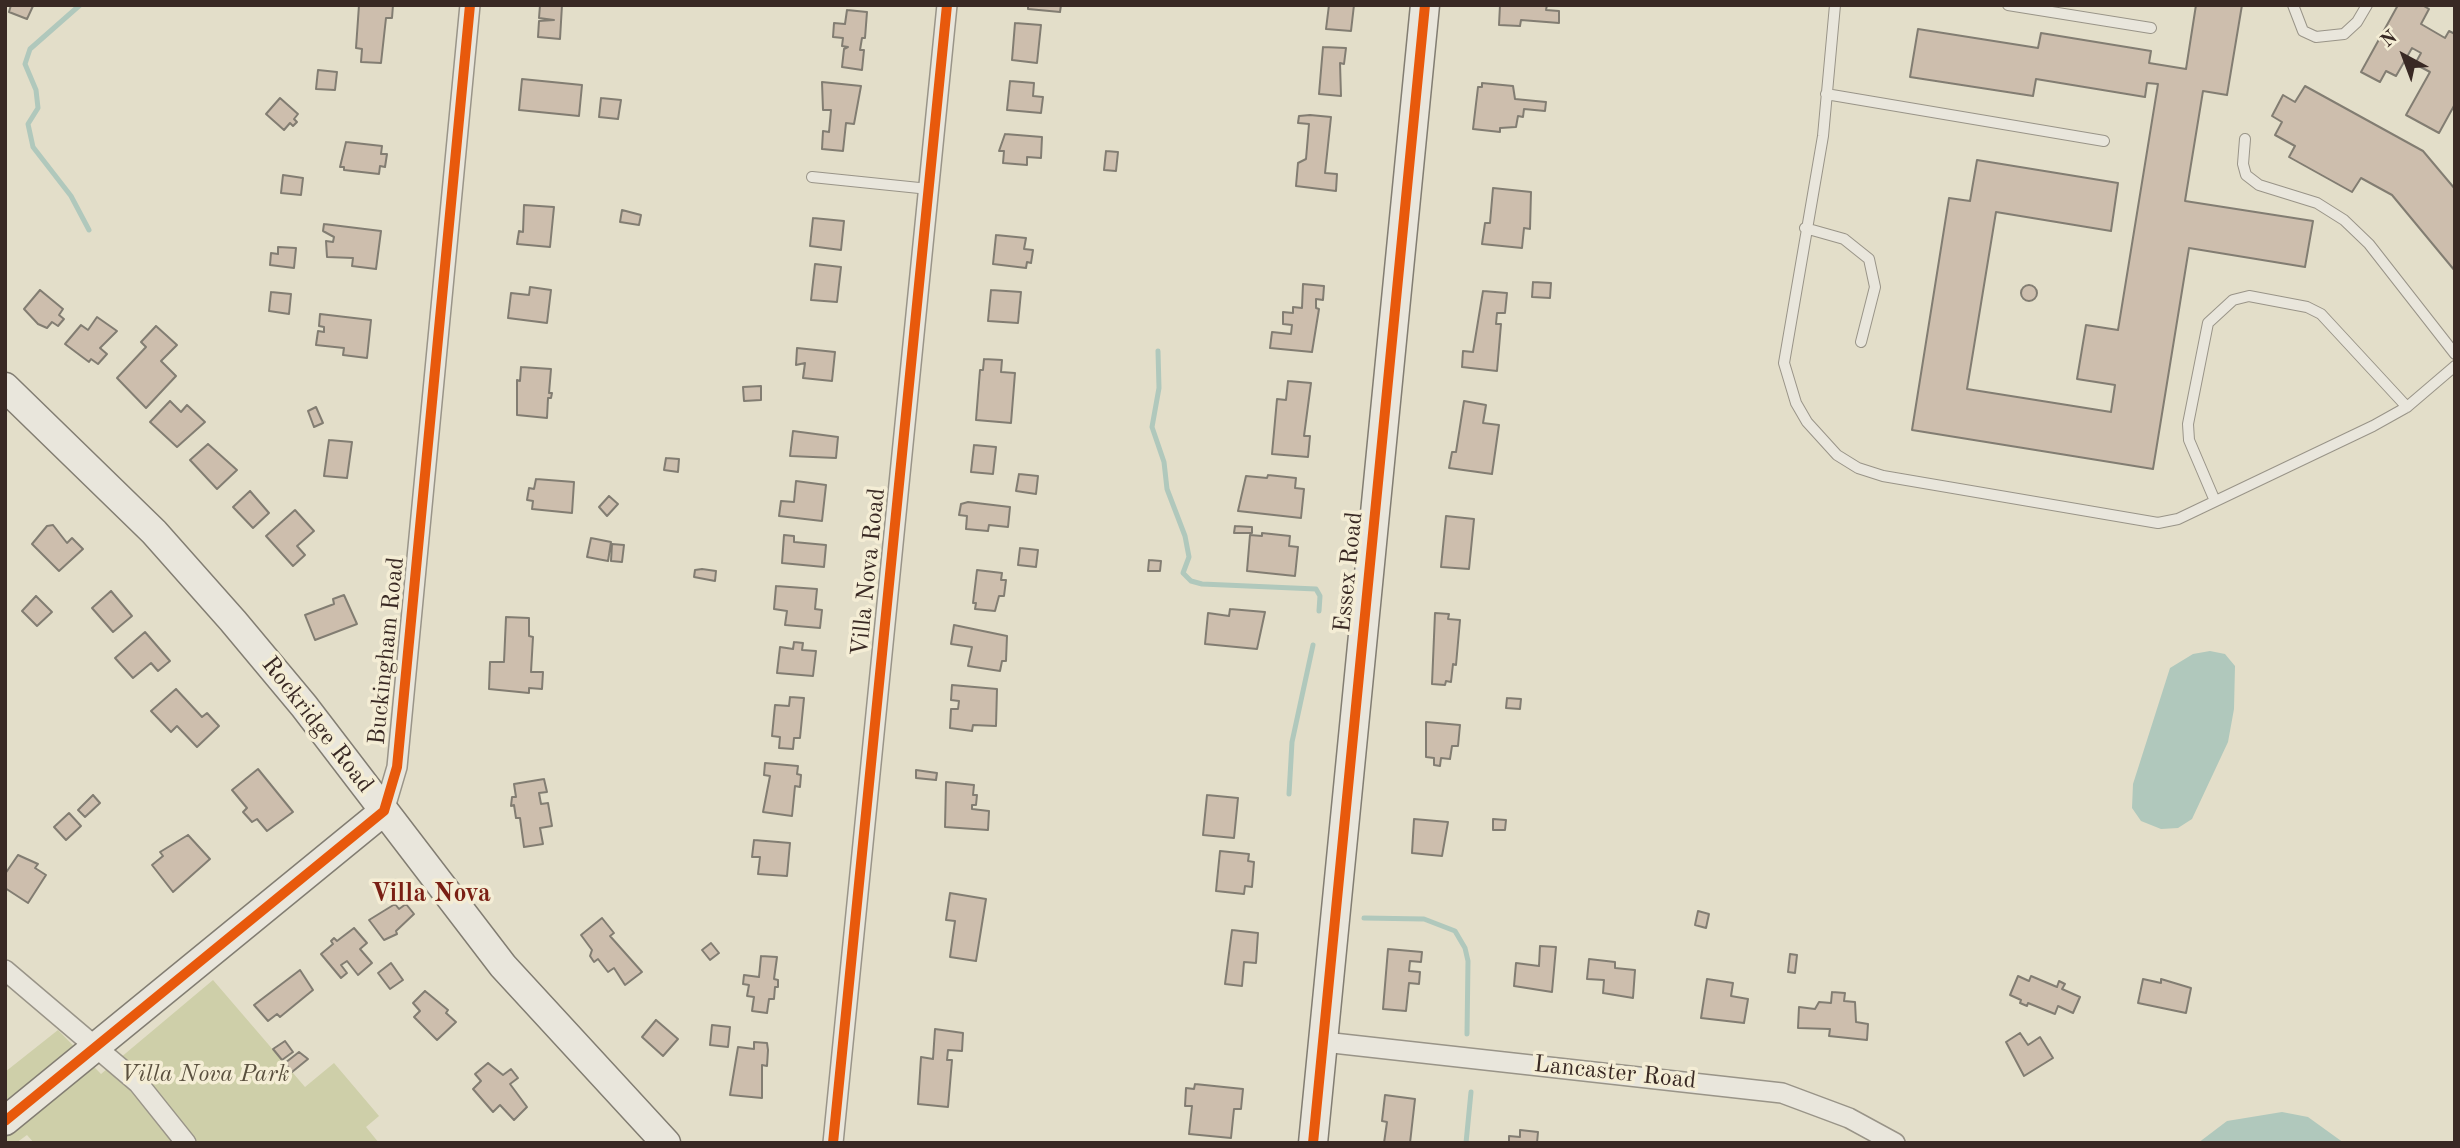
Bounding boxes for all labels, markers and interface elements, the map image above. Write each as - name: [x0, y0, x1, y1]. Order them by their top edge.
- north arrow: [2369, 21, 2439, 91]
- text: N: [2378, 28, 2402, 52]
- street label: Villa Nova Road: [846, 487, 892, 657]
- street label: Essex Road: [1328, 510, 1370, 634]
- street label: Buckingham Road: [363, 556, 411, 746]
- street label: Rockridge Road: [255, 651, 379, 799]
- district label: Villa Nova: [371, 878, 491, 910]
- street label: Lancaster Road: [1532, 1050, 1698, 1096]
- park label: Villa Nova Park: [121, 1061, 289, 1089]

